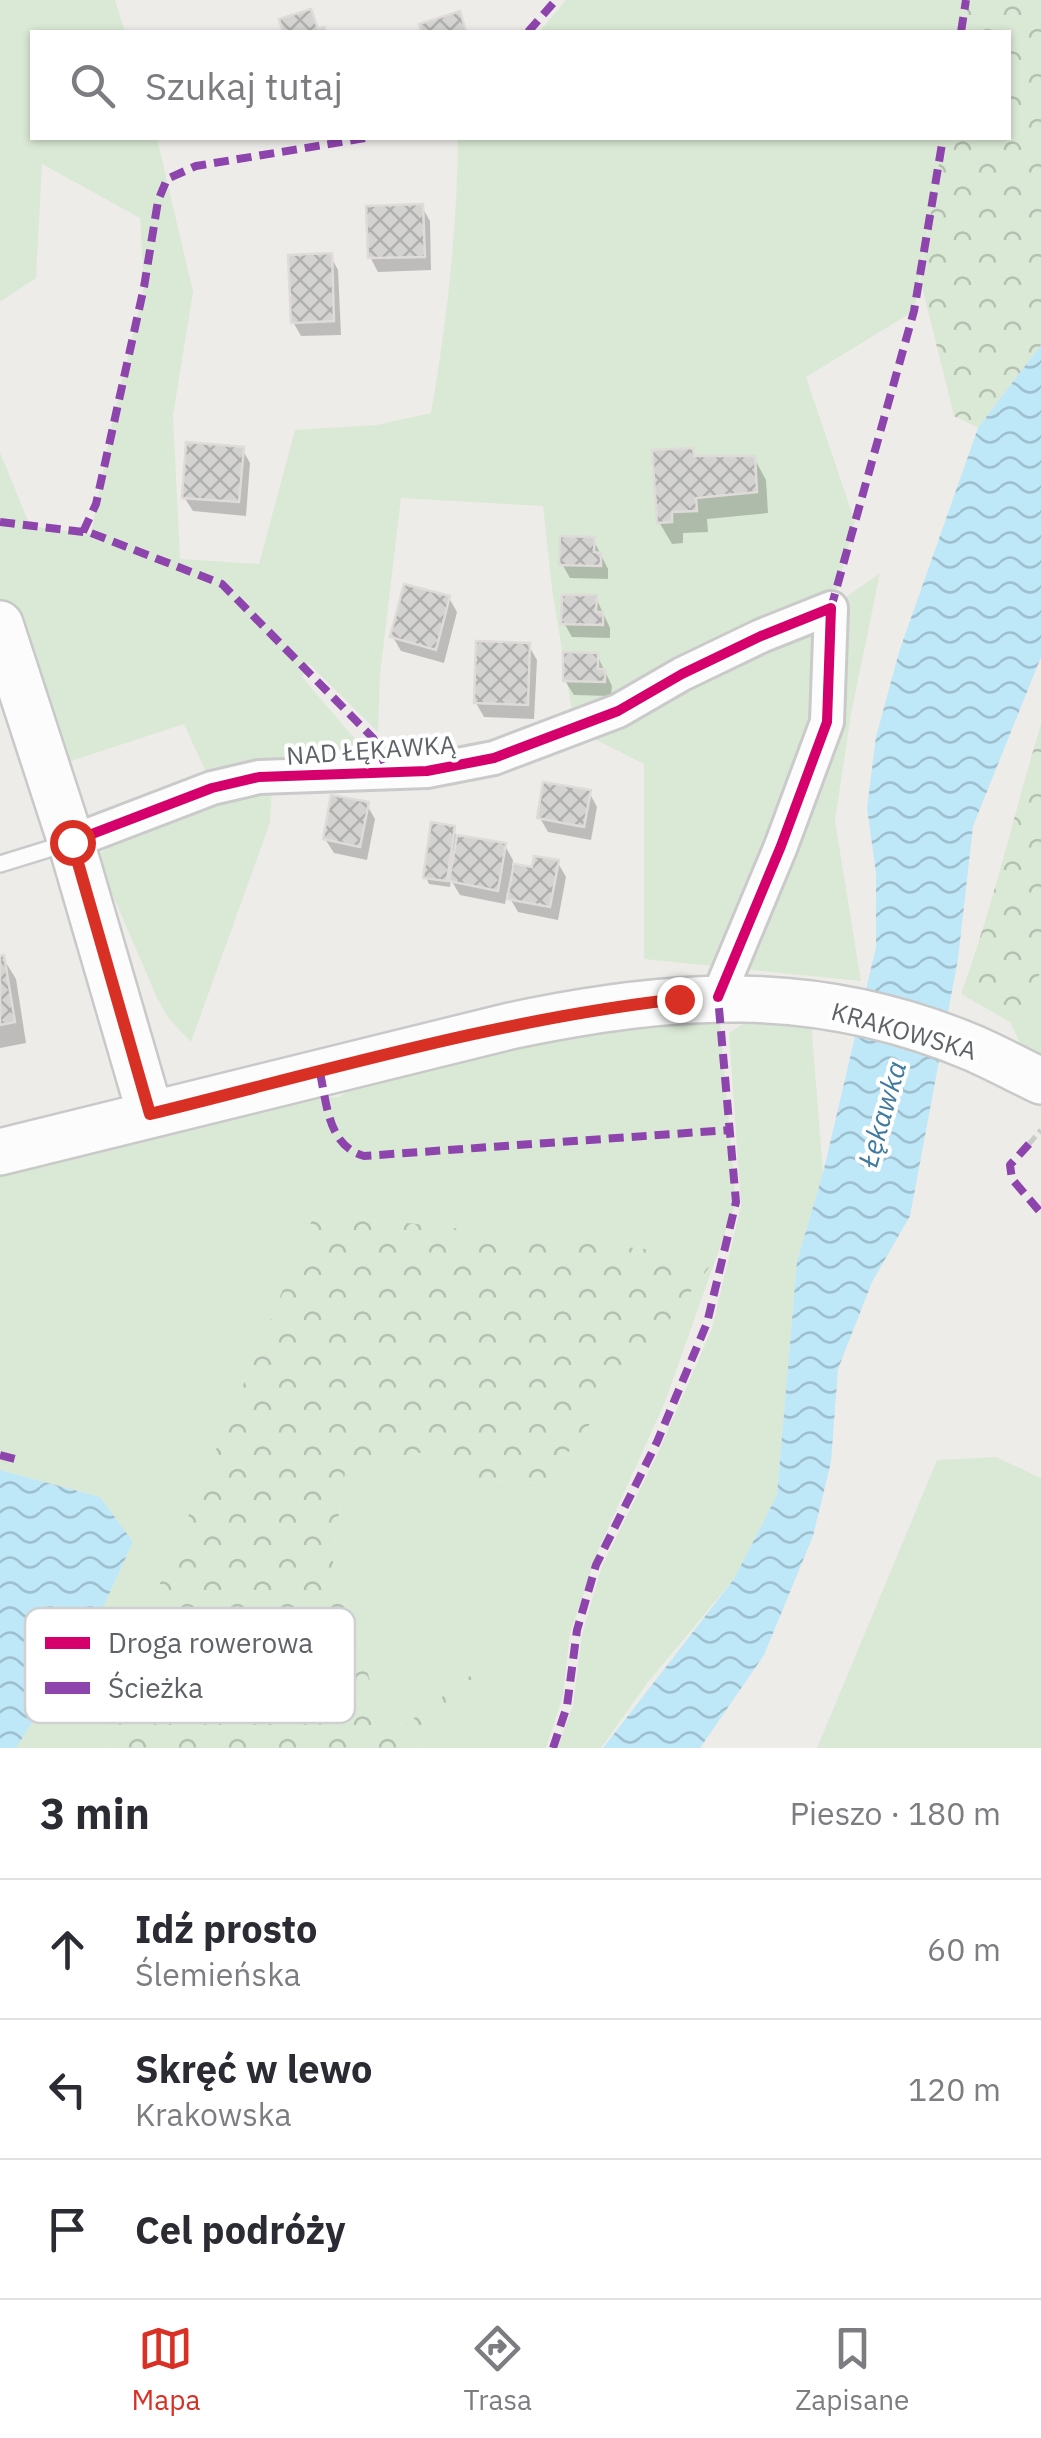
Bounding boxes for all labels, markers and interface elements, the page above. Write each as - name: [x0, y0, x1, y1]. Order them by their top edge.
- search box: [30, 30, 1011, 140]
- icon: search: [65, 58, 120, 113]
- text: Szukaj tutaj: [145, 61, 343, 110]
- street label: NAD ŁĘKAWKĄ: [285, 727, 457, 772]
- route start: [50, 820, 96, 866]
- route end: [657, 977, 703, 1023]
- street label: KRAKOWSKA: [828, 994, 981, 1067]
- water label: Łękawka: [848, 1056, 914, 1172]
- legend: [25, 1608, 355, 1723]
- text: Droga rowerowa: [108, 1624, 313, 1661]
- text: Ścieżka: [108, 1669, 203, 1706]
- text: 3 min: [40, 1786, 150, 1841]
- text: Pieszo · 180 m: [790, 1792, 1001, 1834]
- text: Idź prosto: [135, 1904, 317, 1953]
- icon: ahead: [40, 1922, 95, 1977]
- text: 60 m: [927, 1928, 1001, 1970]
- text: Ślemieńska: [135, 1953, 301, 1995]
- text: Skręć w lewo: [135, 2044, 372, 2093]
- icon: left: [40, 2062, 95, 2117]
- text: 120 m: [908, 2068, 1001, 2110]
- text: Krakowska: [135, 2093, 292, 2135]
- icon: arrive: [40, 2202, 95, 2257]
- text: Cel podróży: [135, 2205, 345, 2254]
- tab: Mapa: [132, 2321, 200, 2418]
- tab: Trasa: [464, 2321, 532, 2418]
- tab: Zapisane: [795, 2321, 909, 2418]

